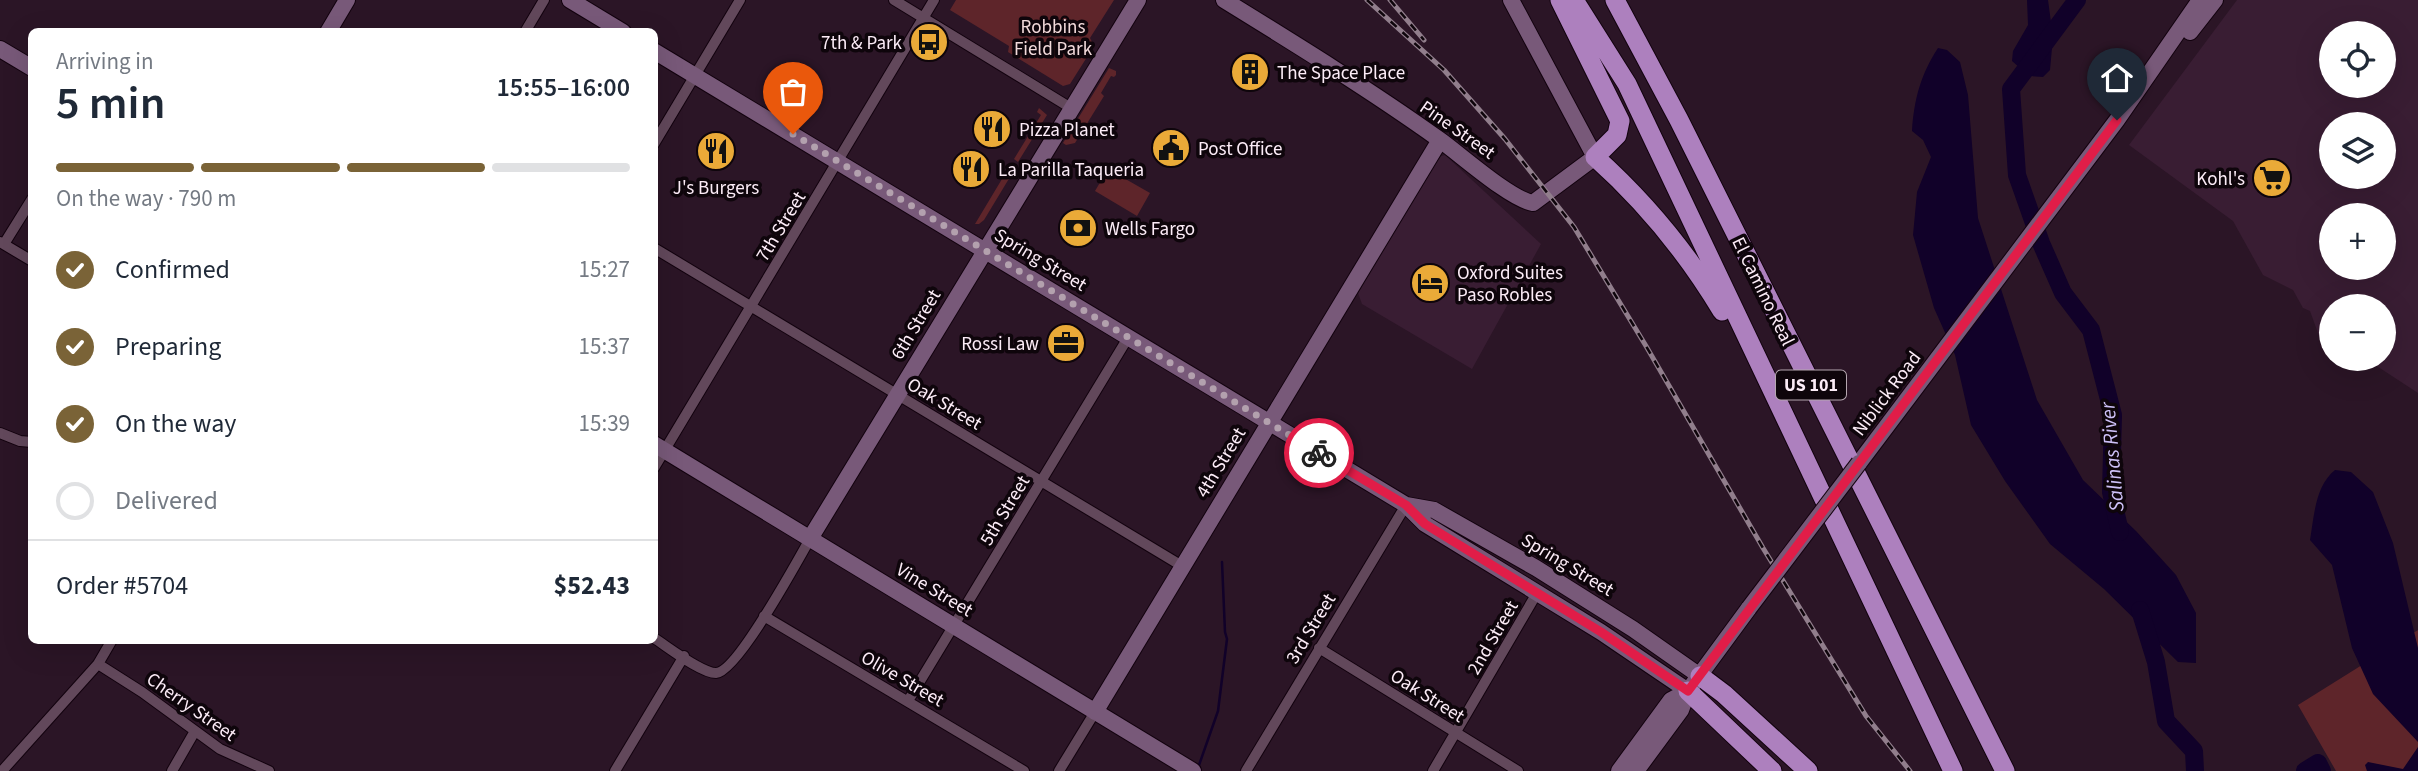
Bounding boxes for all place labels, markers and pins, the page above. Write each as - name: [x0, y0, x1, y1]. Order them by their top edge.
- bus stop icon: 7th & Park: [908, 21, 950, 63]
- place label: 7th & Park: [821, 30, 903, 57]
- pin: [2087, 48, 2147, 120]
- building icon: The Space Place: [1229, 51, 1271, 93]
- place label: The Space Place: [1277, 60, 1405, 87]
- pin: [763, 62, 823, 134]
- restaurant icon: Pizza Planet: [971, 108, 1013, 150]
- place label: Pizza Planet: [1019, 117, 1115, 144]
- public building icon: Post Office: [1150, 127, 1192, 169]
- restaurant icon: J's Burgers: [695, 130, 737, 172]
- place label: Post Office: [1198, 136, 1282, 163]
- restaurant icon: La Parilla Taqueria: [950, 148, 992, 190]
- place label: La Parilla Taqueria: [998, 157, 1144, 184]
- supermarket icon: Kohl's: [2251, 157, 2293, 199]
- place label: Kohl's: [2196, 166, 2245, 193]
- place label: J's Burgers: [673, 175, 759, 202]
- bank icon: Wells Fargo: [1057, 207, 1099, 249]
- place label: Wells Fargo: [1105, 216, 1195, 243]
- place label: Oxford Suites Paso Robles: [1457, 260, 1563, 309]
- hotel icon: Oxford Suites Paso Robles: [1409, 262, 1451, 304]
- office icon: Rossi Law: [1045, 322, 1087, 364]
- place label: Rossi Law: [961, 331, 1039, 358]

